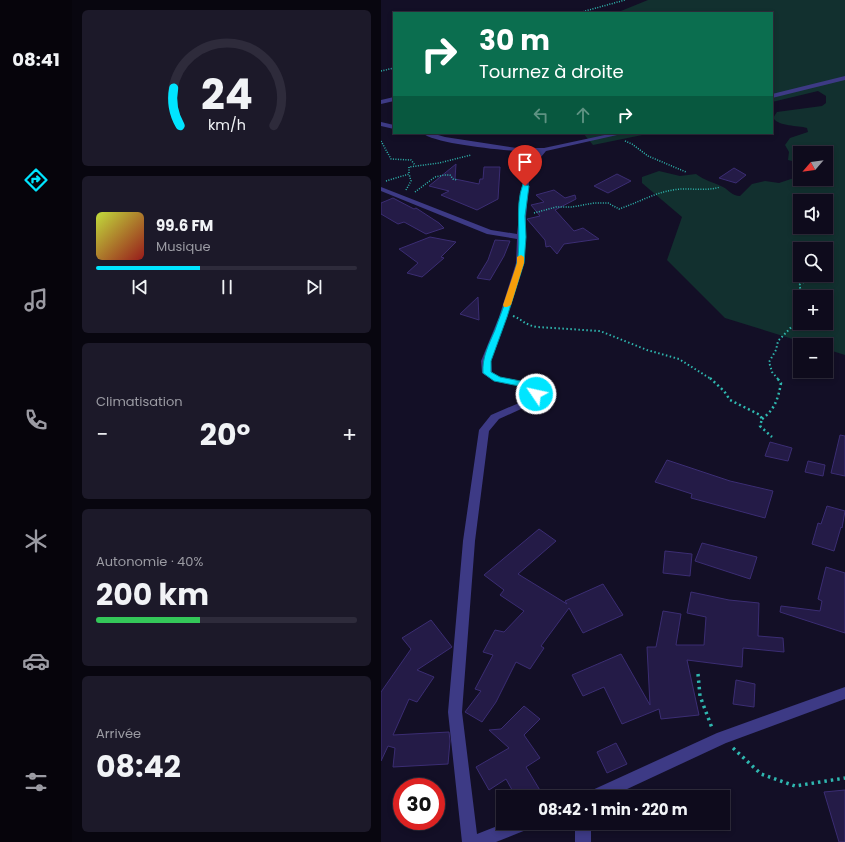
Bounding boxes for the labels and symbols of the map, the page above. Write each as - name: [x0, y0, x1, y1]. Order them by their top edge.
- pin: [508, 145, 542, 186]
- north arrow: [793, 146, 833, 186]
- position arrow: [515, 373, 557, 415]
- speed limit sign: 30: [393, 778, 445, 830]

